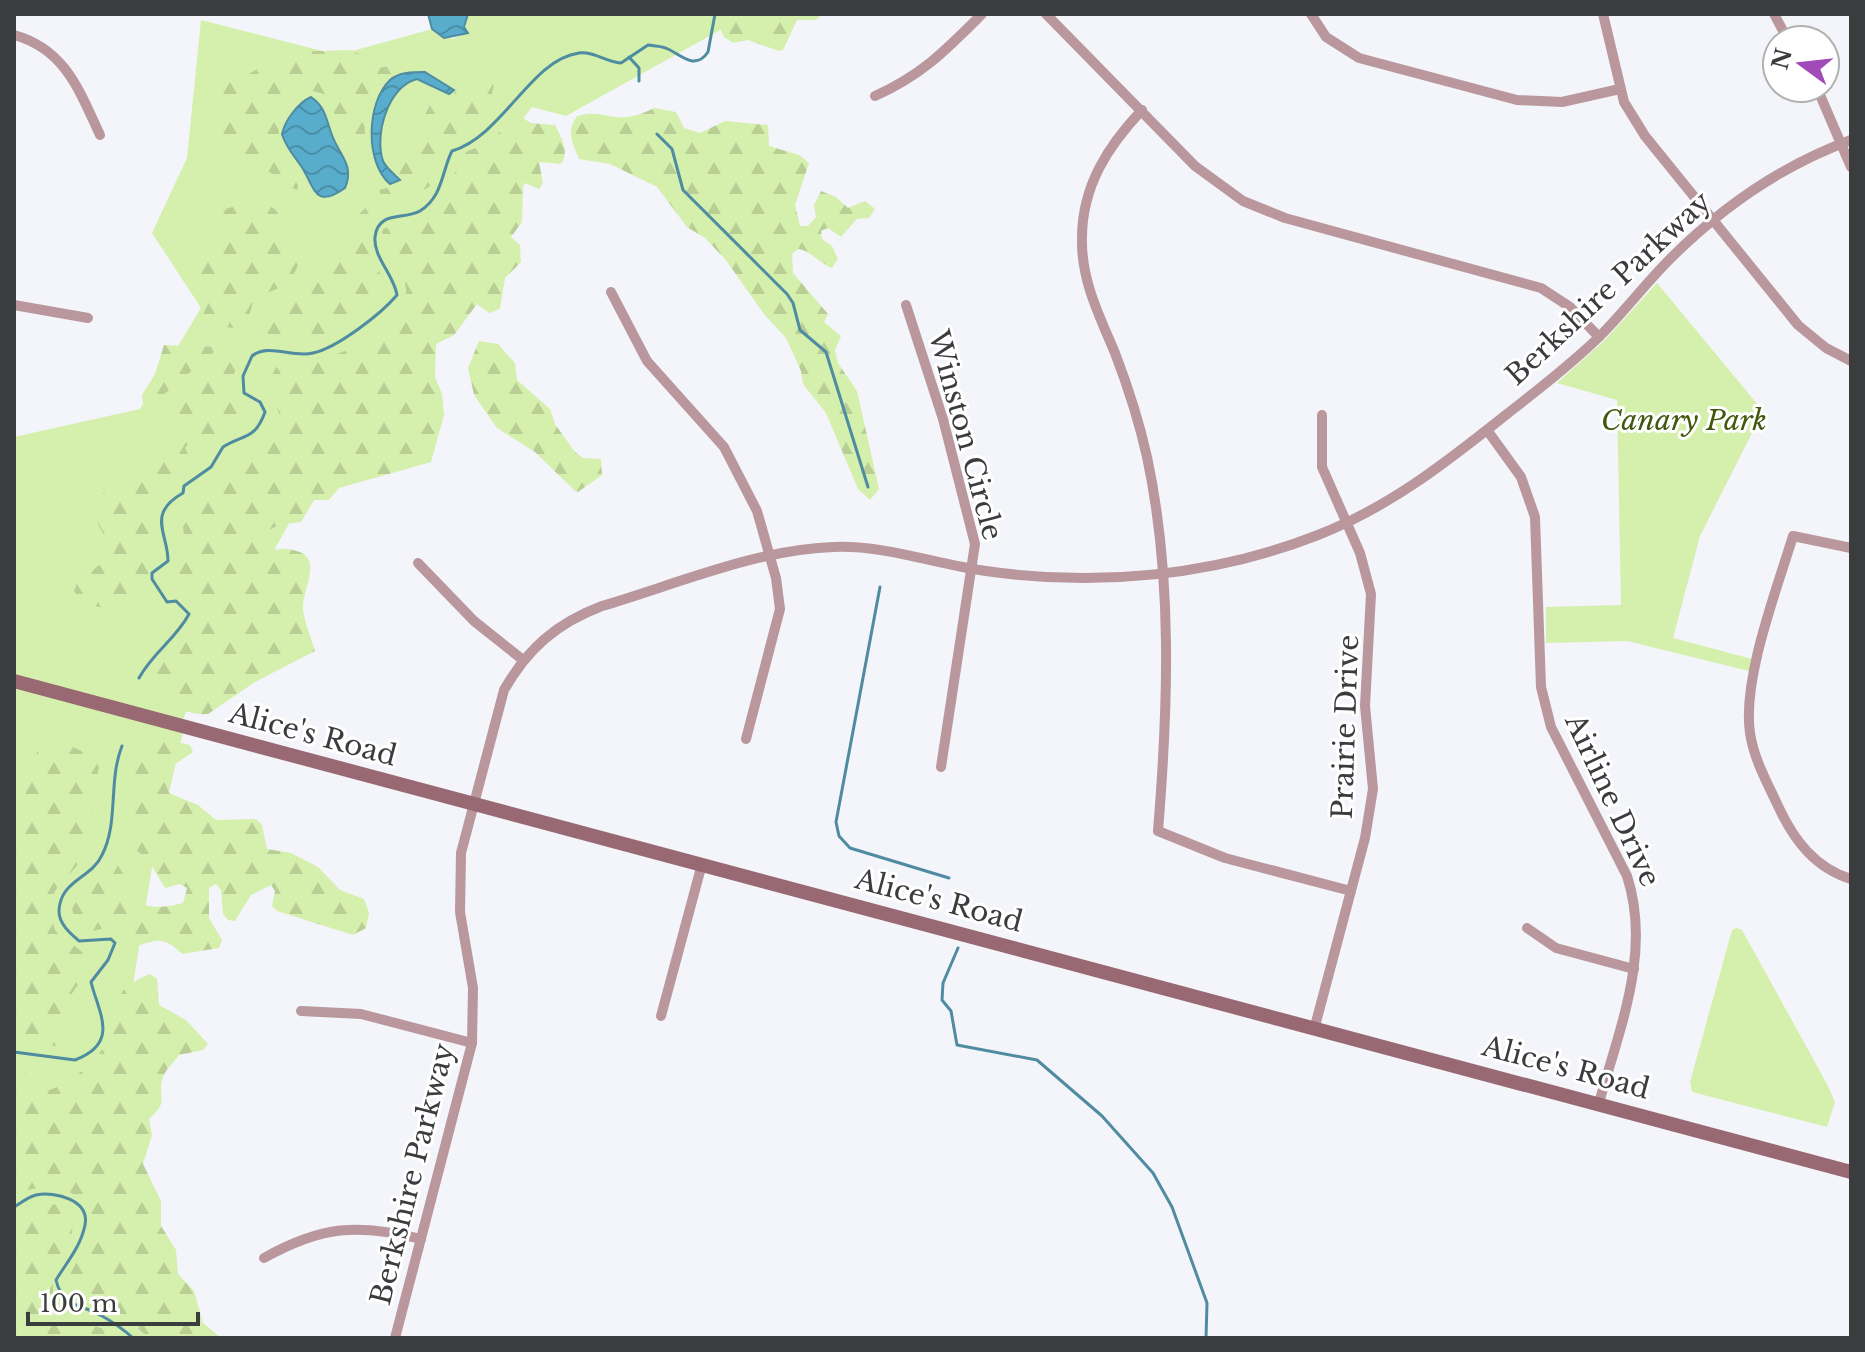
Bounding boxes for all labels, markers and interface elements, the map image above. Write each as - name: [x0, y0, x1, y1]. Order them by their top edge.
- north arrow: [1761, 24, 1841, 104]
- text: N: [1766, 45, 1798, 72]
- street label: Berkshire Parkway: [1498, 184, 1718, 393]
- street label: Winston Circle: [920, 325, 1010, 544]
- park label: Canary Park: [1601, 403, 1767, 438]
- street label: Prairie Drive: [1325, 634, 1366, 820]
- street label: Alice's Road: [224, 695, 400, 774]
- street label: Airline Drive: [1557, 707, 1668, 892]
- street label: Alice's Road: [850, 861, 1026, 940]
- street label: Alice's Road: [1477, 1028, 1653, 1107]
- street label: Berkshire Parkway: [363, 1040, 462, 1308]
- scale bar: [28, 1276, 198, 1326]
- text: 100 m: [40, 1289, 118, 1318]

